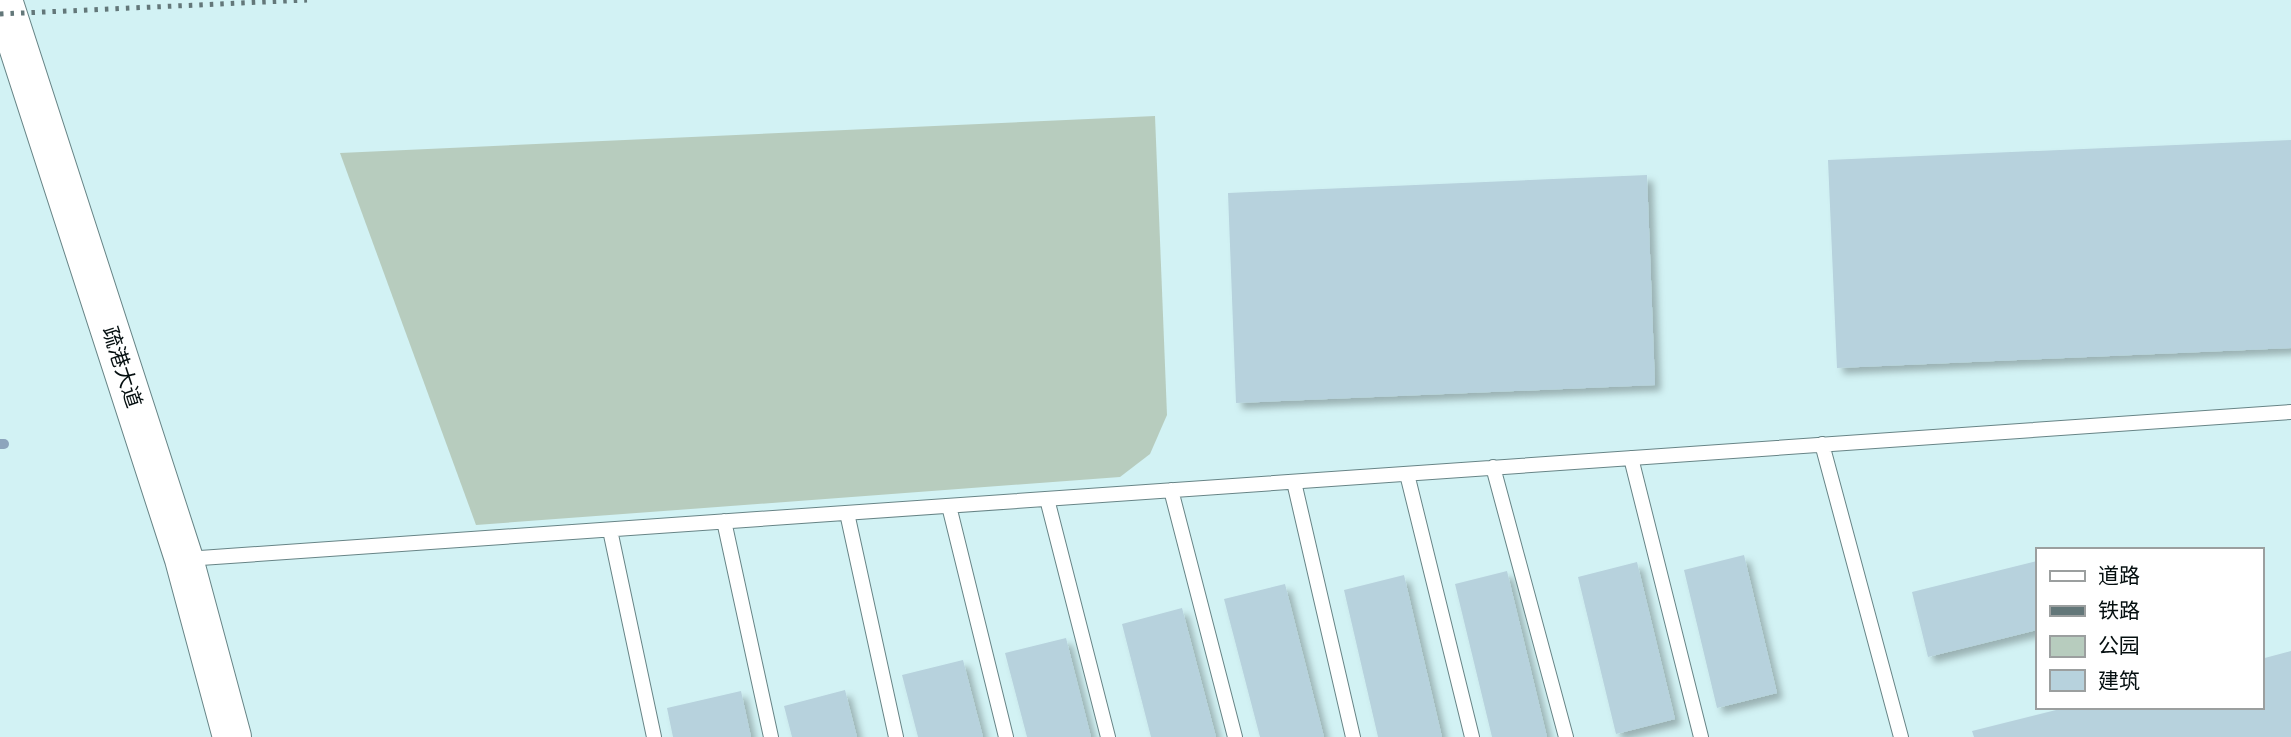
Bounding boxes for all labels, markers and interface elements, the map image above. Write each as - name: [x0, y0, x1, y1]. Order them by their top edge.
- street label: 疏港大道: [98, 323, 147, 411]
- legend: [2036, 548, 2263, 709]
- text: 道路: [2098, 563, 2140, 588]
- text: 铁路: [2098, 598, 2140, 623]
- text: 公园: [2098, 633, 2140, 658]
- text: 建筑: [2098, 668, 2140, 693]

